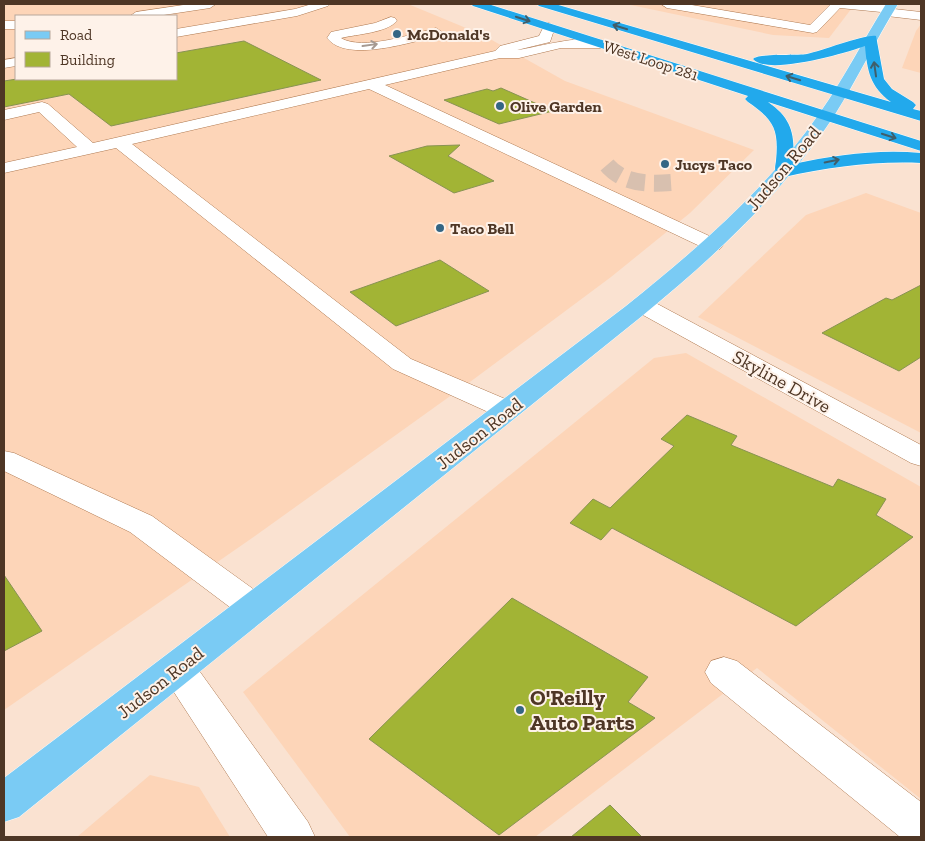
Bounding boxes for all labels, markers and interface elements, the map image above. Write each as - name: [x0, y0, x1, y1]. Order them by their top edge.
- one-way arrow: [515, 14, 531, 24]
- legend: [15, 15, 178, 80]
- one-way arrow: [612, 21, 628, 31]
- place label: McDonald's: [407, 25, 490, 44]
- text: Road: [60, 26, 93, 44]
- marker: McDonald's: [391, 28, 403, 40]
- street label: West Loop 281: [601, 36, 701, 85]
- one-way arrow: [362, 40, 378, 50]
- text: Building: [60, 51, 115, 69]
- one-way arrow: [869, 62, 879, 78]
- one-way arrow: [785, 73, 801, 83]
- place label: Olive Garden: [510, 97, 602, 116]
- marker: Olive Garden: [494, 100, 506, 112]
- street label: Judson Road: [741, 121, 826, 215]
- one-way arrow: [881, 131, 897, 141]
- place label: Jucys Taco: [675, 155, 753, 174]
- one-way arrow: [823, 156, 839, 165]
- marker: Jucys Taco: [659, 158, 671, 170]
- place label: Taco Bell: [450, 219, 514, 238]
- marker: Taco Bell: [434, 222, 446, 234]
- street label: Skyline Drive: [729, 345, 835, 418]
- street label: Judson Road: [431, 392, 528, 474]
- street label: Judson Road: [112, 641, 209, 723]
- place label: O'Reilly Auto Parts: [530, 684, 635, 736]
- marker: O'Reilly Auto Parts: [514, 704, 526, 716]

